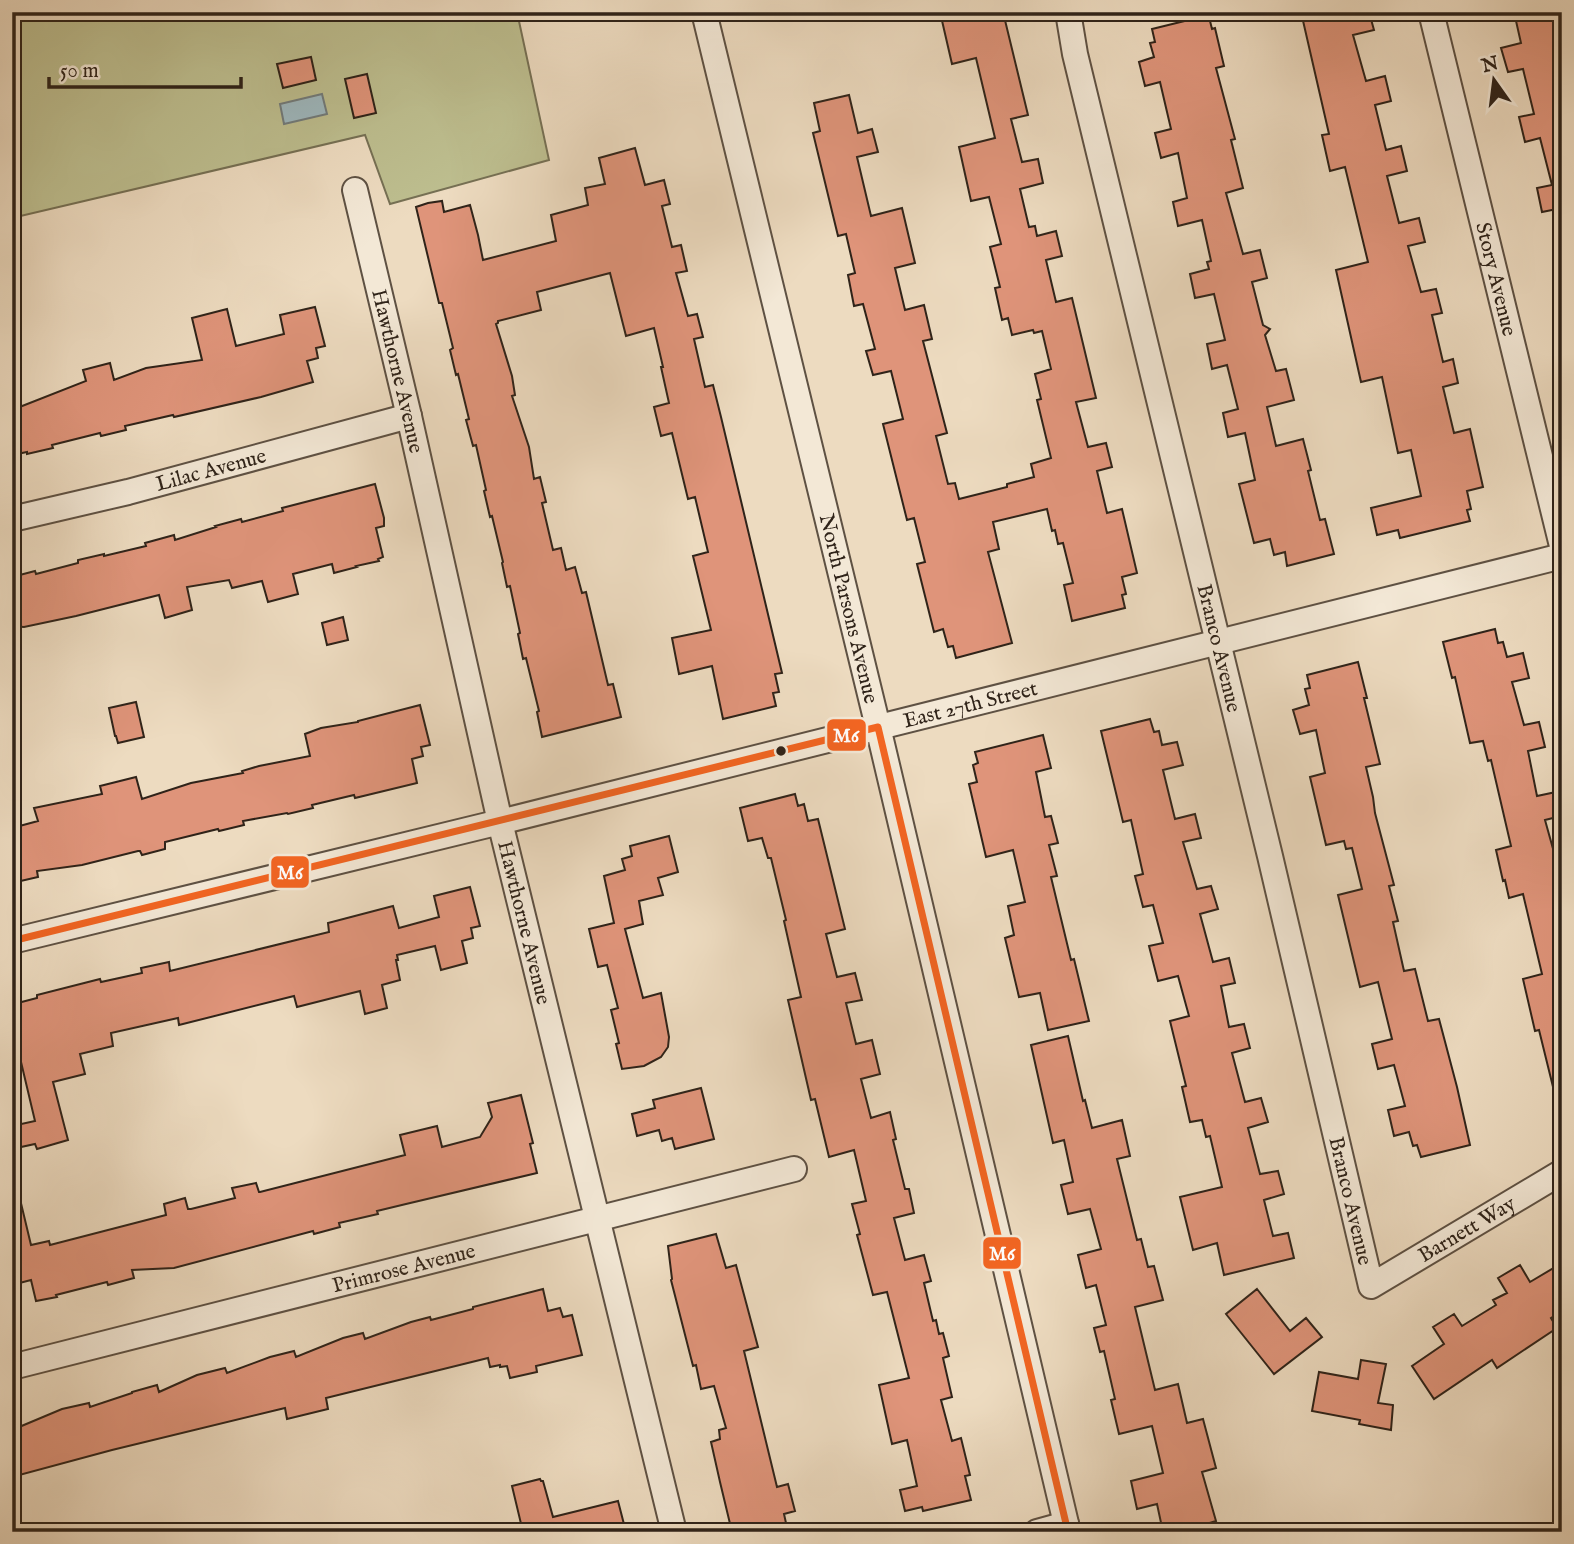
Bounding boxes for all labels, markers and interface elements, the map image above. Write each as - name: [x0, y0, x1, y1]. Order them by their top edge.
- scale bar: [49, 46, 242, 90]
- north arrow: [1458, 46, 1528, 116]
- text: N: [1479, 52, 1502, 79]
- text: 50 m: [60, 58, 99, 85]
- street label: Story Avenue: [1468, 220, 1522, 339]
- street label: Hawthorne Avenue: [364, 287, 429, 456]
- street label: Lilac Avenue: [153, 443, 270, 499]
- street label: North Parsons Avenue: [812, 511, 884, 707]
- street label: Branco Avenue: [1189, 582, 1247, 716]
- street label: East 27th Street: [901, 676, 1041, 735]
- line badge: M6: [826, 718, 867, 752]
- text: M6: [833, 725, 860, 749]
- unlabelled marker: [774, 744, 788, 758]
- street label: Hawthorne Avenue: [490, 838, 556, 1008]
- line badge: M6: [270, 855, 310, 889]
- text: M6: [277, 862, 304, 886]
- street label: Branco Avenue: [1321, 1134, 1378, 1268]
- street label: Barnett Way: [1414, 1190, 1521, 1270]
- line badge: M6: [982, 1236, 1022, 1270]
- street label: Primrose Avenue: [330, 1238, 479, 1300]
- text: M6: [989, 1243, 1016, 1267]

